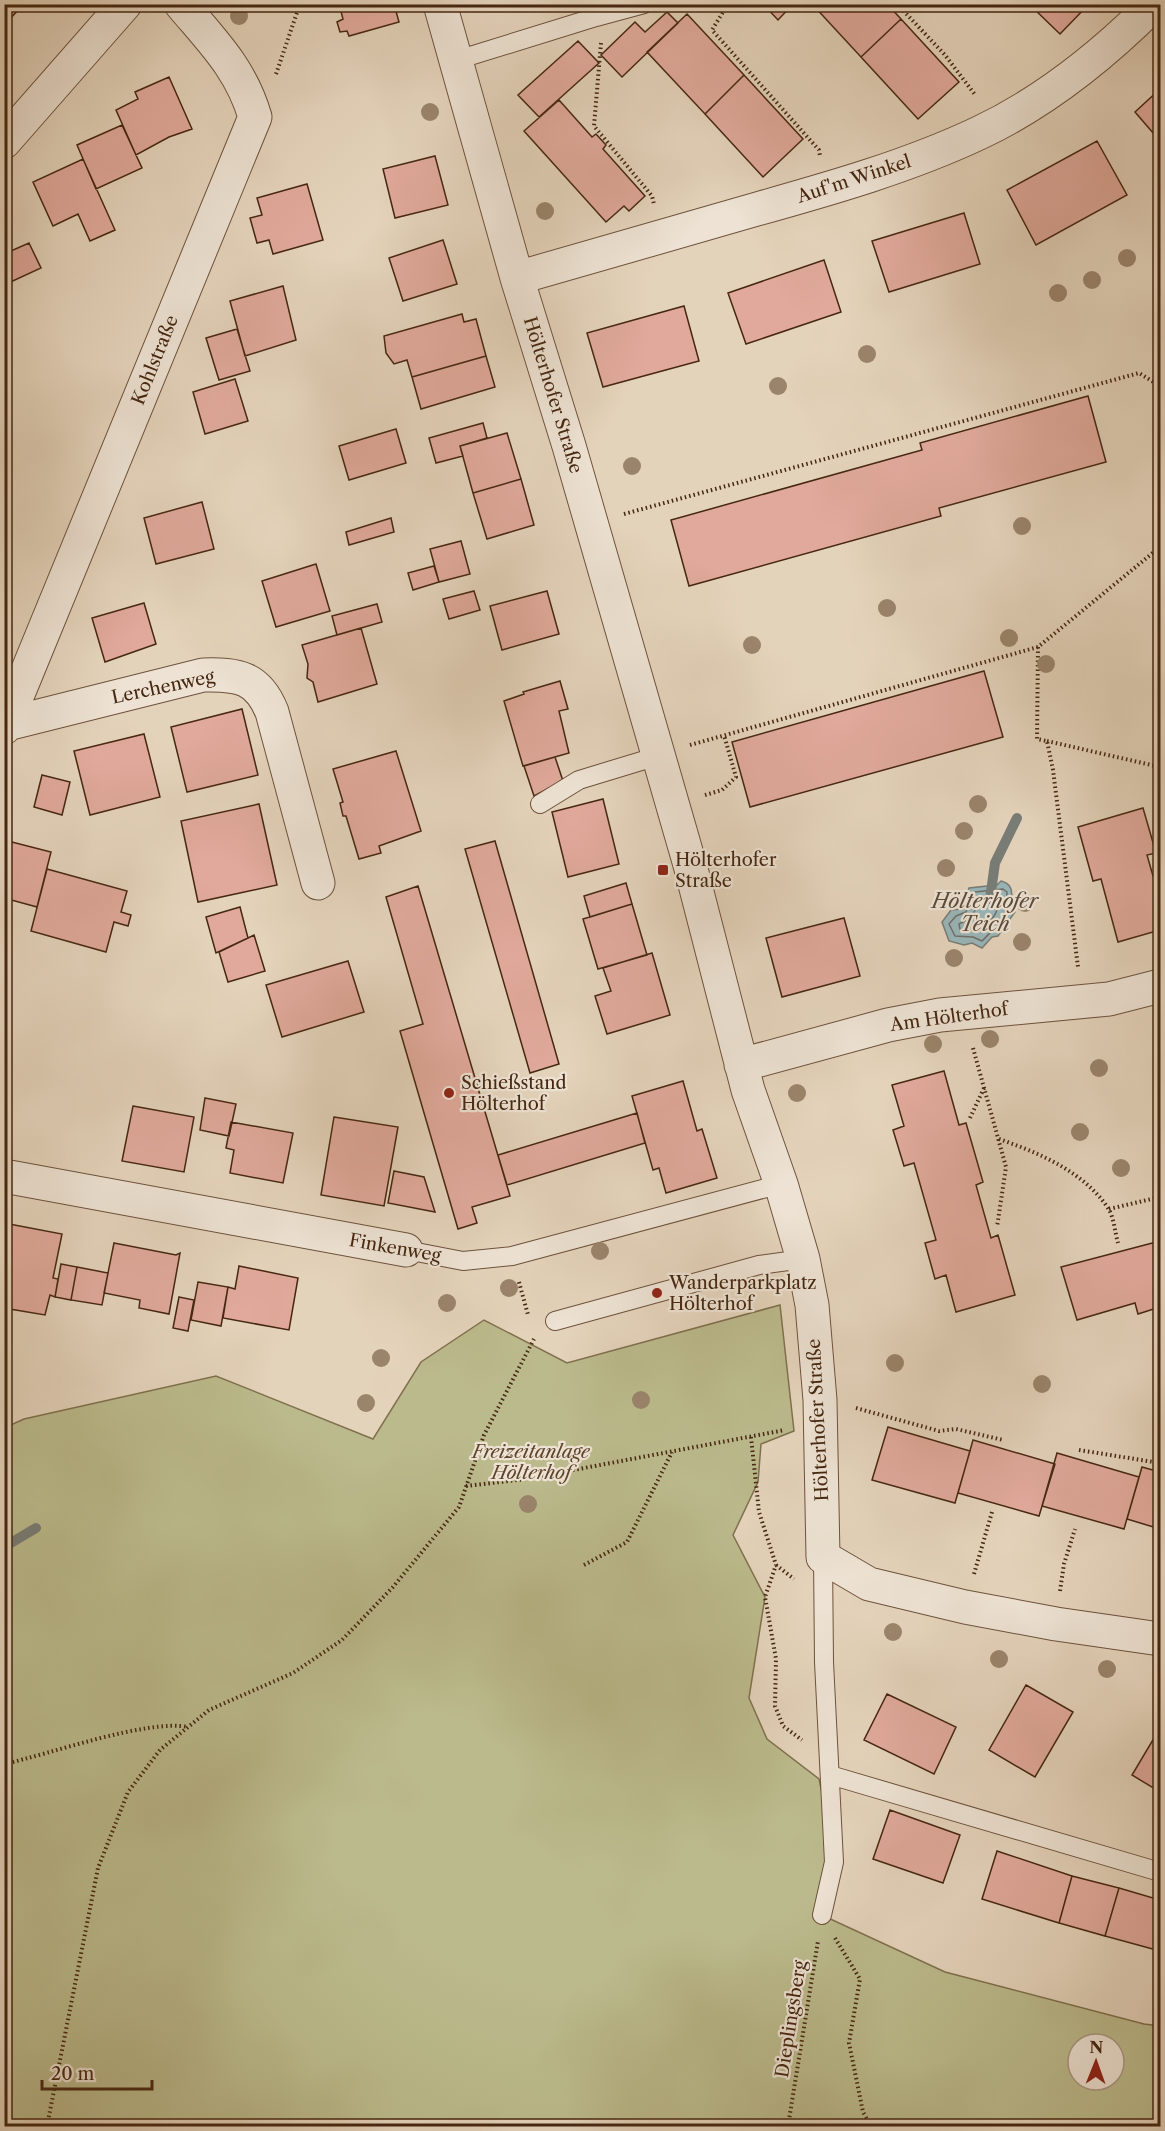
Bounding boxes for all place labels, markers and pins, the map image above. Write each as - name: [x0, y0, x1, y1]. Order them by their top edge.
- place label: Hölterhofer Straße: [675, 849, 777, 892]
- marker: Hölterhofer Straße: [656, 863, 670, 877]
- place label: Schießstand Hölterhof: [461, 1072, 566, 1115]
- marker: Schießstand Hölterhof: [442, 1086, 456, 1100]
- place label: Wanderparkplatz Hölterhof: [668, 1272, 817, 1315]
- marker: Wanderparkplatz Hölterhof: [650, 1286, 664, 1300]

